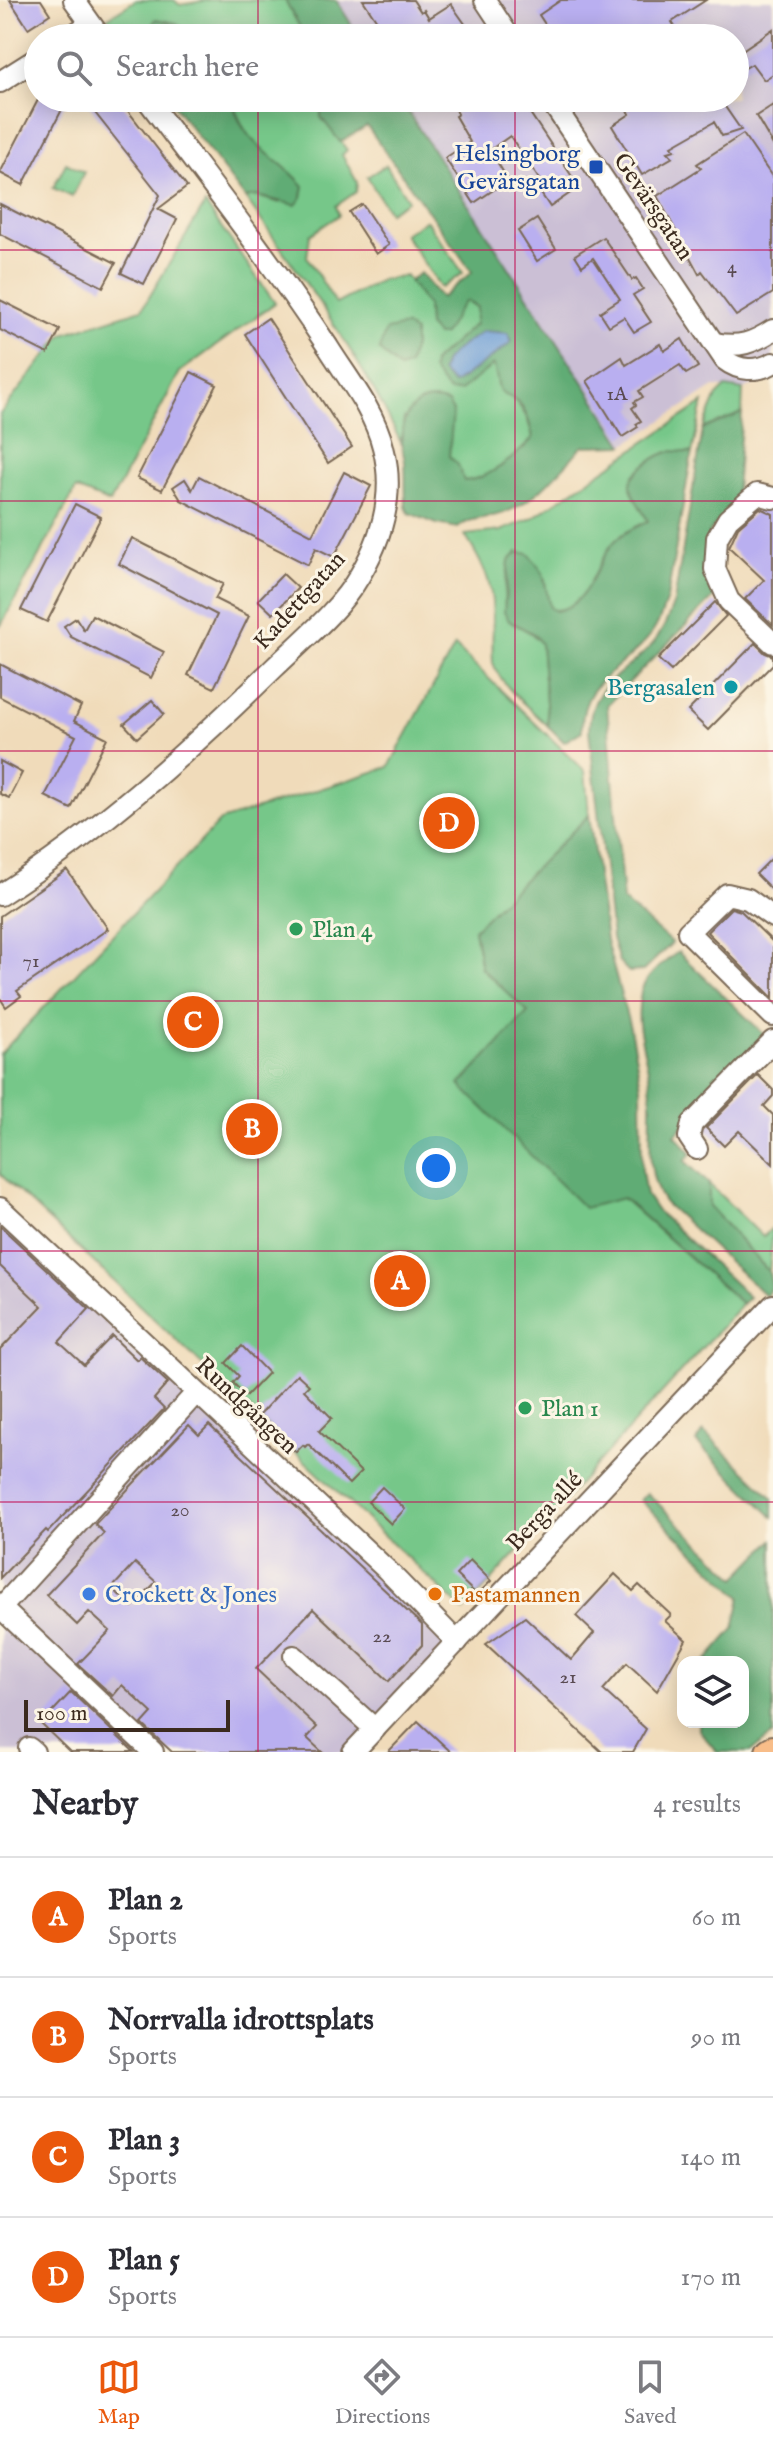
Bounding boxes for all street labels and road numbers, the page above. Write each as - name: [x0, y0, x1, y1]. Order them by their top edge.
- street label: Gevärsgatan: [605, 147, 700, 267]
- street label: Kadettgatan: [248, 545, 353, 657]
- street label: Rundgången: [188, 1351, 304, 1462]
- street label: Berga allé: [500, 1465, 590, 1559]

